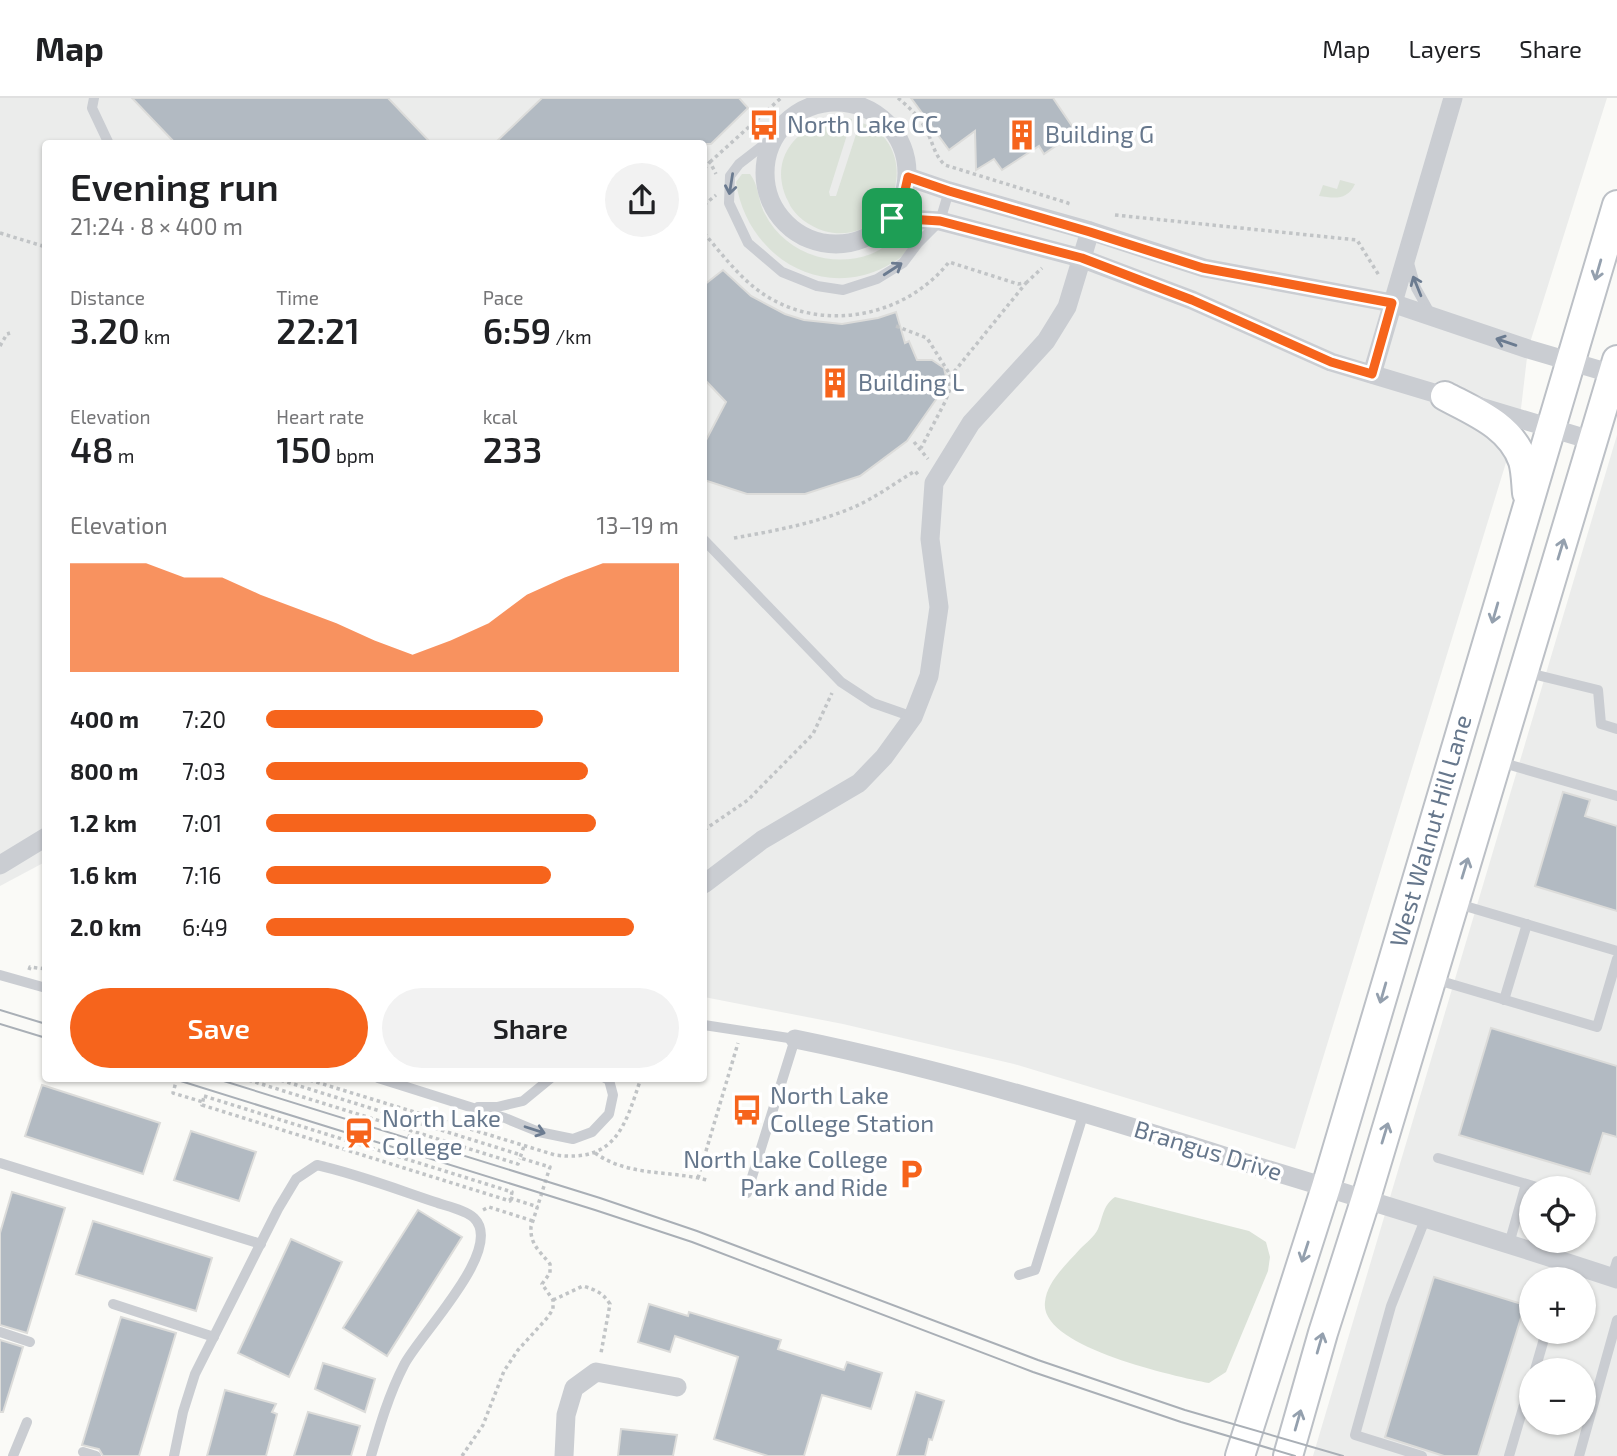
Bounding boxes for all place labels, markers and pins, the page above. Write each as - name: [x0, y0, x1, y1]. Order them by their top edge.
- bus stop icon: North Lake CC: [747, 108, 781, 142]
- place label: North Lake CC: [787, 109, 938, 138]
- building icon: Building G: [1005, 118, 1039, 152]
- place label: Building G: [1045, 119, 1154, 148]
- pin: [862, 188, 922, 248]
- building icon: Building L: [818, 366, 852, 400]
- place label: Building L: [858, 367, 964, 396]
- place label: North Lake College Station: [770, 1080, 934, 1137]
- bus stop icon: North Lake College Station: [730, 1093, 764, 1127]
- place label: North Lake College: [382, 1103, 501, 1160]
- station icon: North Lake College: [342, 1116, 376, 1150]
- place label: North Lake College Park and Ride: [683, 1144, 888, 1201]
- parking icon: North Lake College Park and Ride: [894, 1157, 928, 1191]

